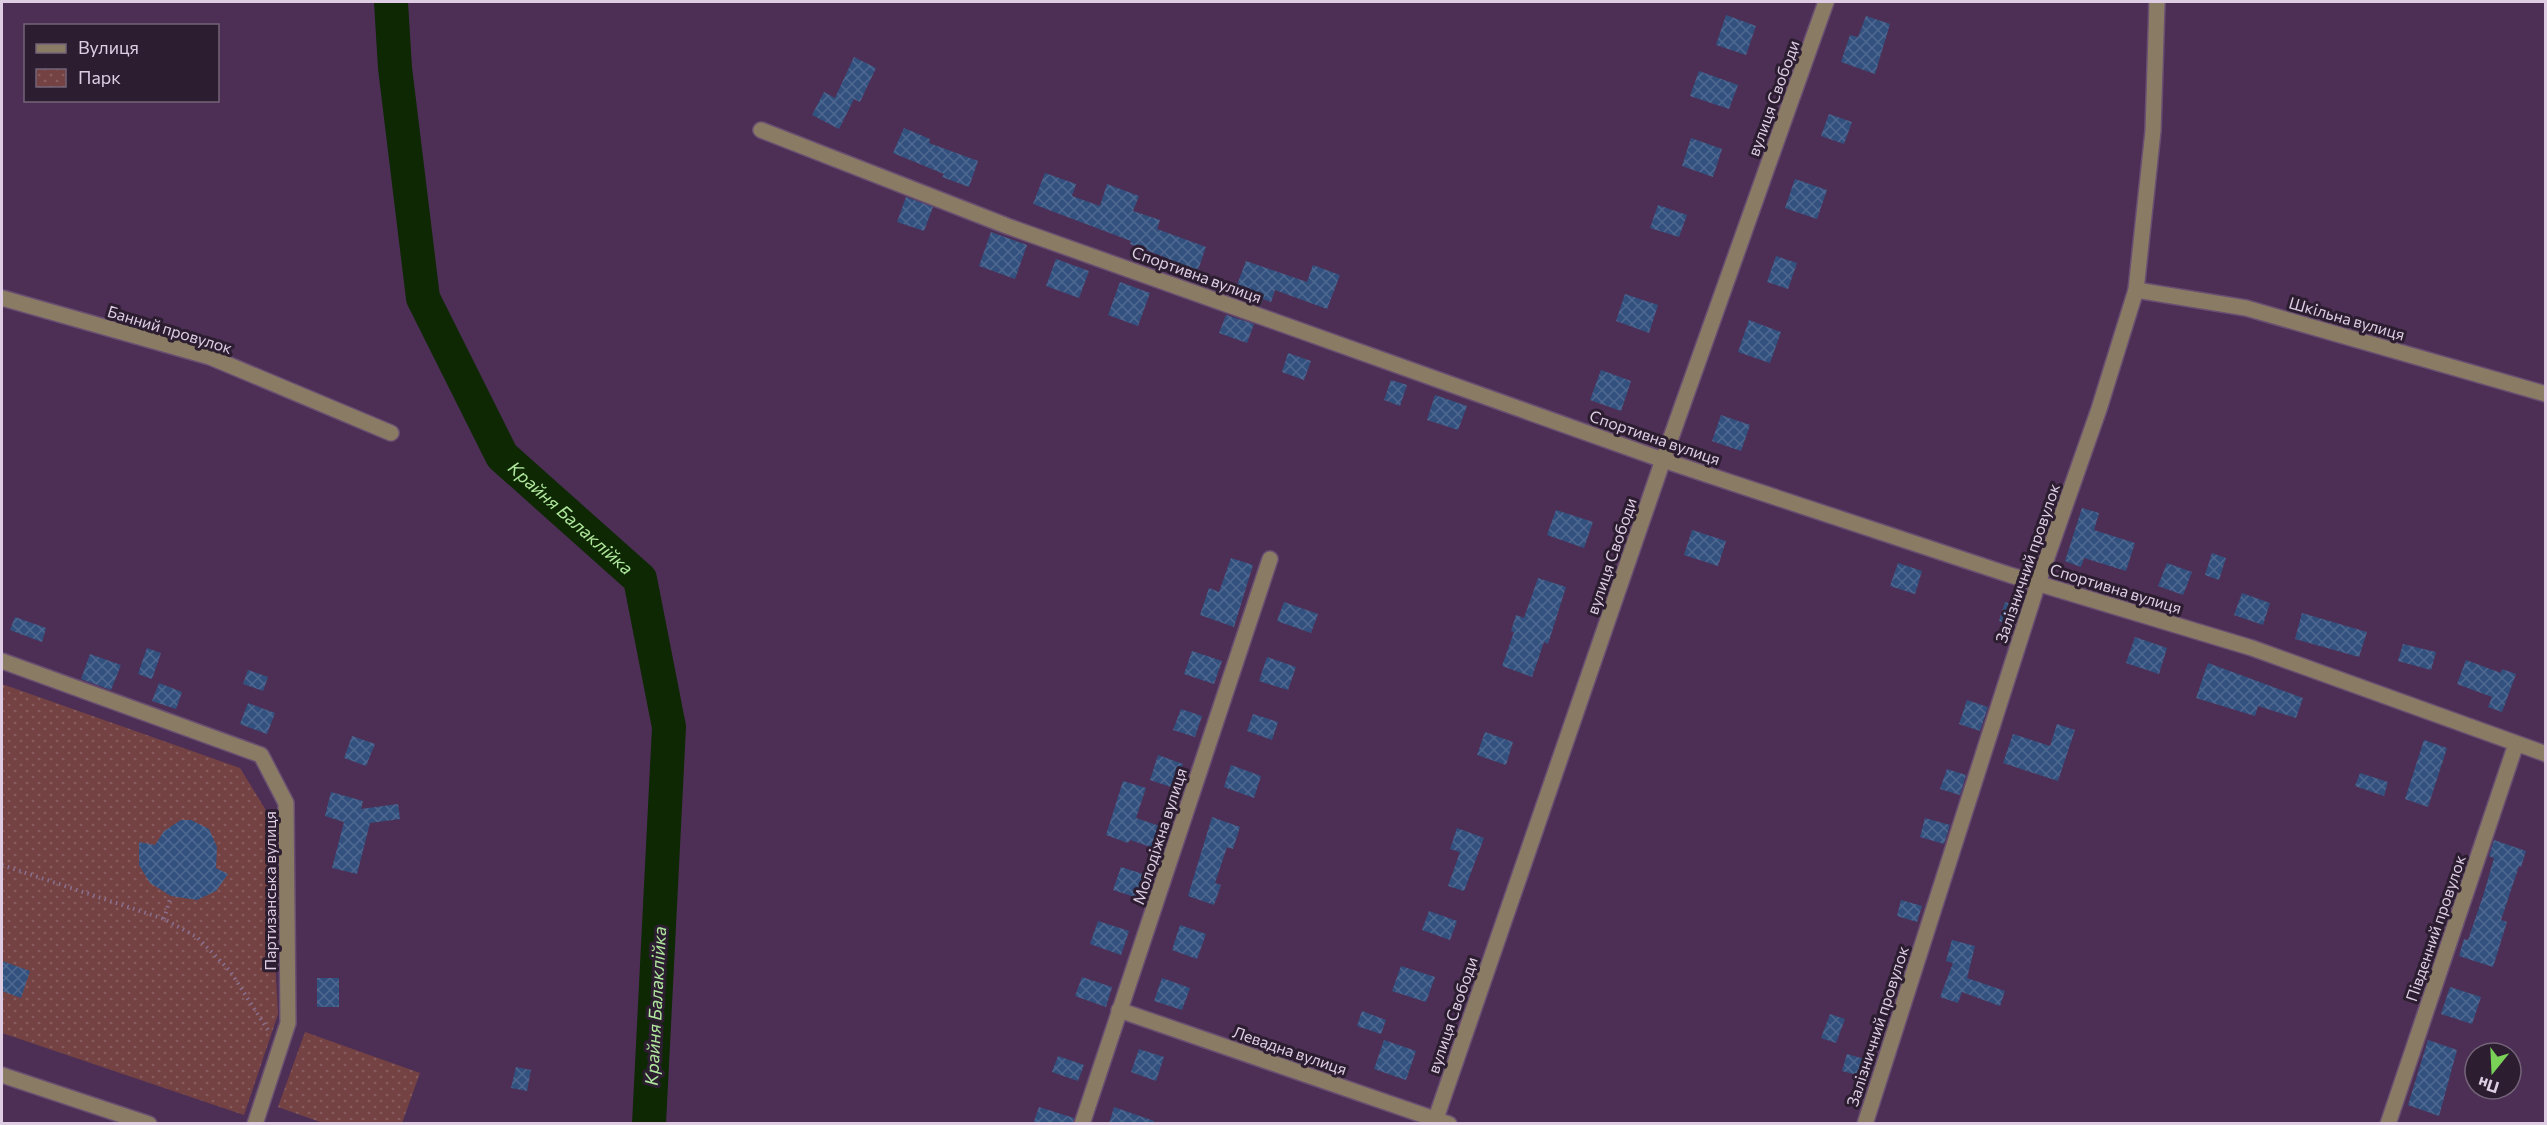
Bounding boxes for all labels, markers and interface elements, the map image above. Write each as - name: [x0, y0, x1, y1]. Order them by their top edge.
- legend: [24, 24, 219, 102]
- text: Вулиця: [78, 36, 139, 58]
- street label: вулиця Свободи: [1743, 37, 1803, 159]
- text: Парк: [78, 66, 121, 88]
- street label: Спортивна вулиця: [1129, 242, 1265, 306]
- street label: Шкільна вулиця: [2287, 292, 2407, 344]
- street label: Банний провулок: [105, 301, 235, 357]
- street label: Спортивна вулиця: [1587, 406, 1723, 468]
- water label: Крайня Балаклійка: [504, 456, 638, 579]
- street label: Залізничний провулок: [1991, 480, 2063, 645]
- street label: вулиця Свободи: [1582, 495, 1640, 617]
- street label: Спортивна вулиця: [2048, 559, 2184, 617]
- street label: Молодіжна вулиця: [1128, 765, 1190, 907]
- street label: Партизанська вулиця: [260, 811, 279, 971]
- street label: Південний провулок: [2401, 852, 2469, 1004]
- water label: Крайня Балаклійка: [640, 926, 670, 1086]
- street label: Залізничний провулок: [1842, 943, 1912, 1109]
- street label: вулиця Свободи: [1423, 954, 1481, 1076]
- street label: Левадна вулиця: [1230, 1022, 1350, 1078]
- north arrow: [2463, 1041, 2523, 1101]
- text: Пн: [2475, 1073, 2501, 1098]

